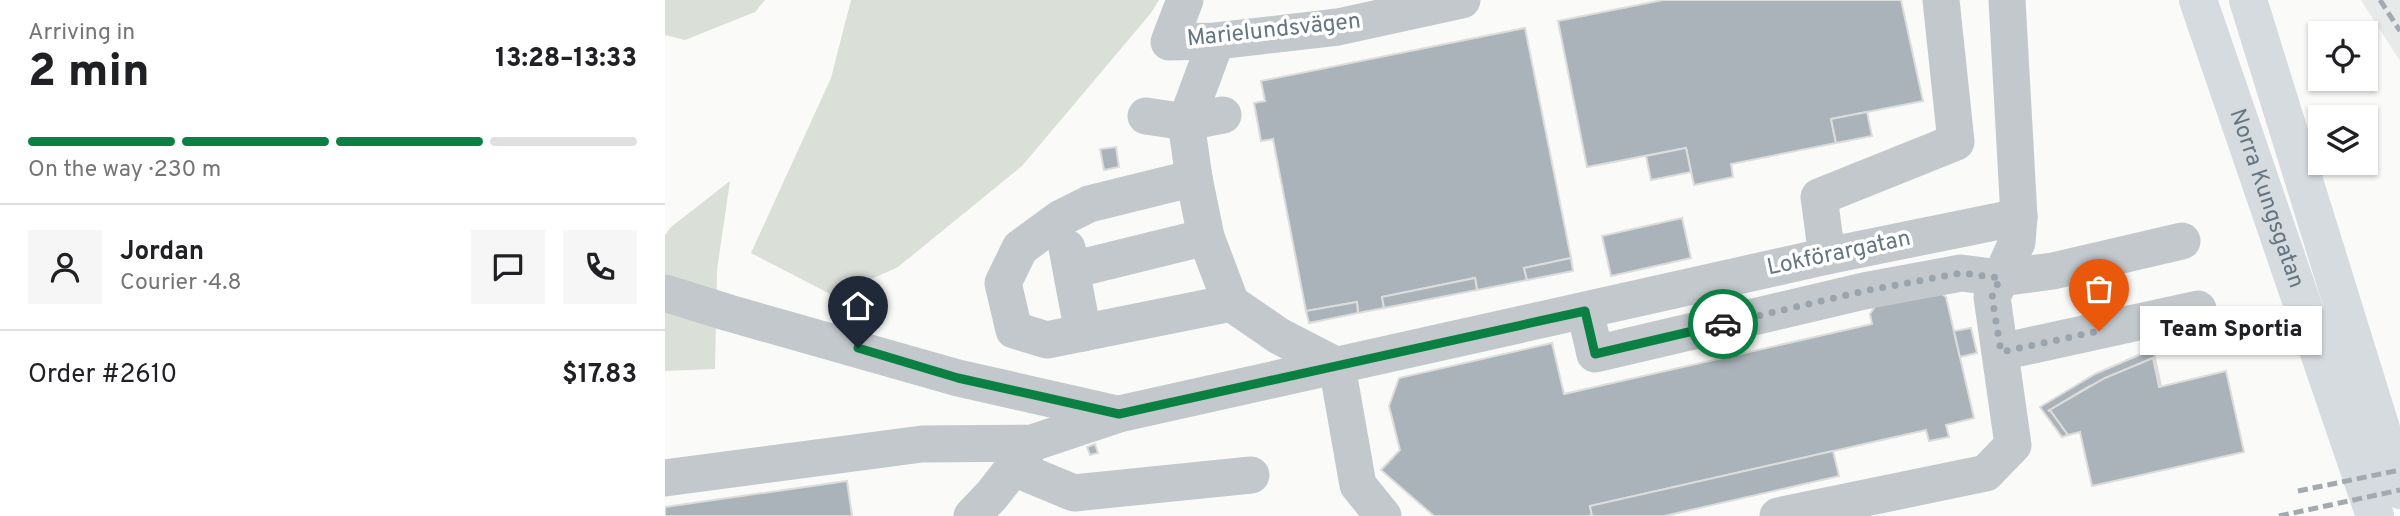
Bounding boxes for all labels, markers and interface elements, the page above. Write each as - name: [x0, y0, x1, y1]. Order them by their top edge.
- street label: Marielundsvägen: [1186, 7, 1362, 55]
- text: Arriving in: [28, 19, 135, 48]
- map controls: [2308, 21, 2378, 175]
- button: locate: [2308, 21, 2378, 91]
- text: 13:28–13:33: [495, 43, 637, 76]
- text: 2 min: [28, 44, 150, 103]
- street label: Norra Kungsgatan: [2222, 105, 2310, 292]
- button: layers: [2308, 105, 2378, 175]
- text: On the way · 230 m: [28, 156, 221, 185]
- street label: Lokförargatan: [1765, 225, 1913, 283]
- button: person: [28, 230, 102, 304]
- button: chat: [471, 230, 545, 304]
- button: phone: [563, 230, 637, 304]
- text: Jordan: [120, 236, 204, 269]
- pin: [2069, 259, 2129, 331]
- text: Courier · 4.8: [120, 269, 241, 298]
- icon: bag: [2080, 270, 2118, 308]
- pin: [828, 276, 888, 348]
- icon: home: [839, 287, 877, 325]
- courier: [1688, 289, 1758, 359]
- icon: car: [1704, 305, 1742, 343]
- callout: Team Sportia: [2141, 306, 2323, 356]
- text: Team Sportia: [2159, 316, 2303, 345]
- text: Order #2610: [28, 359, 177, 392]
- text: $17.83: [562, 359, 637, 392]

